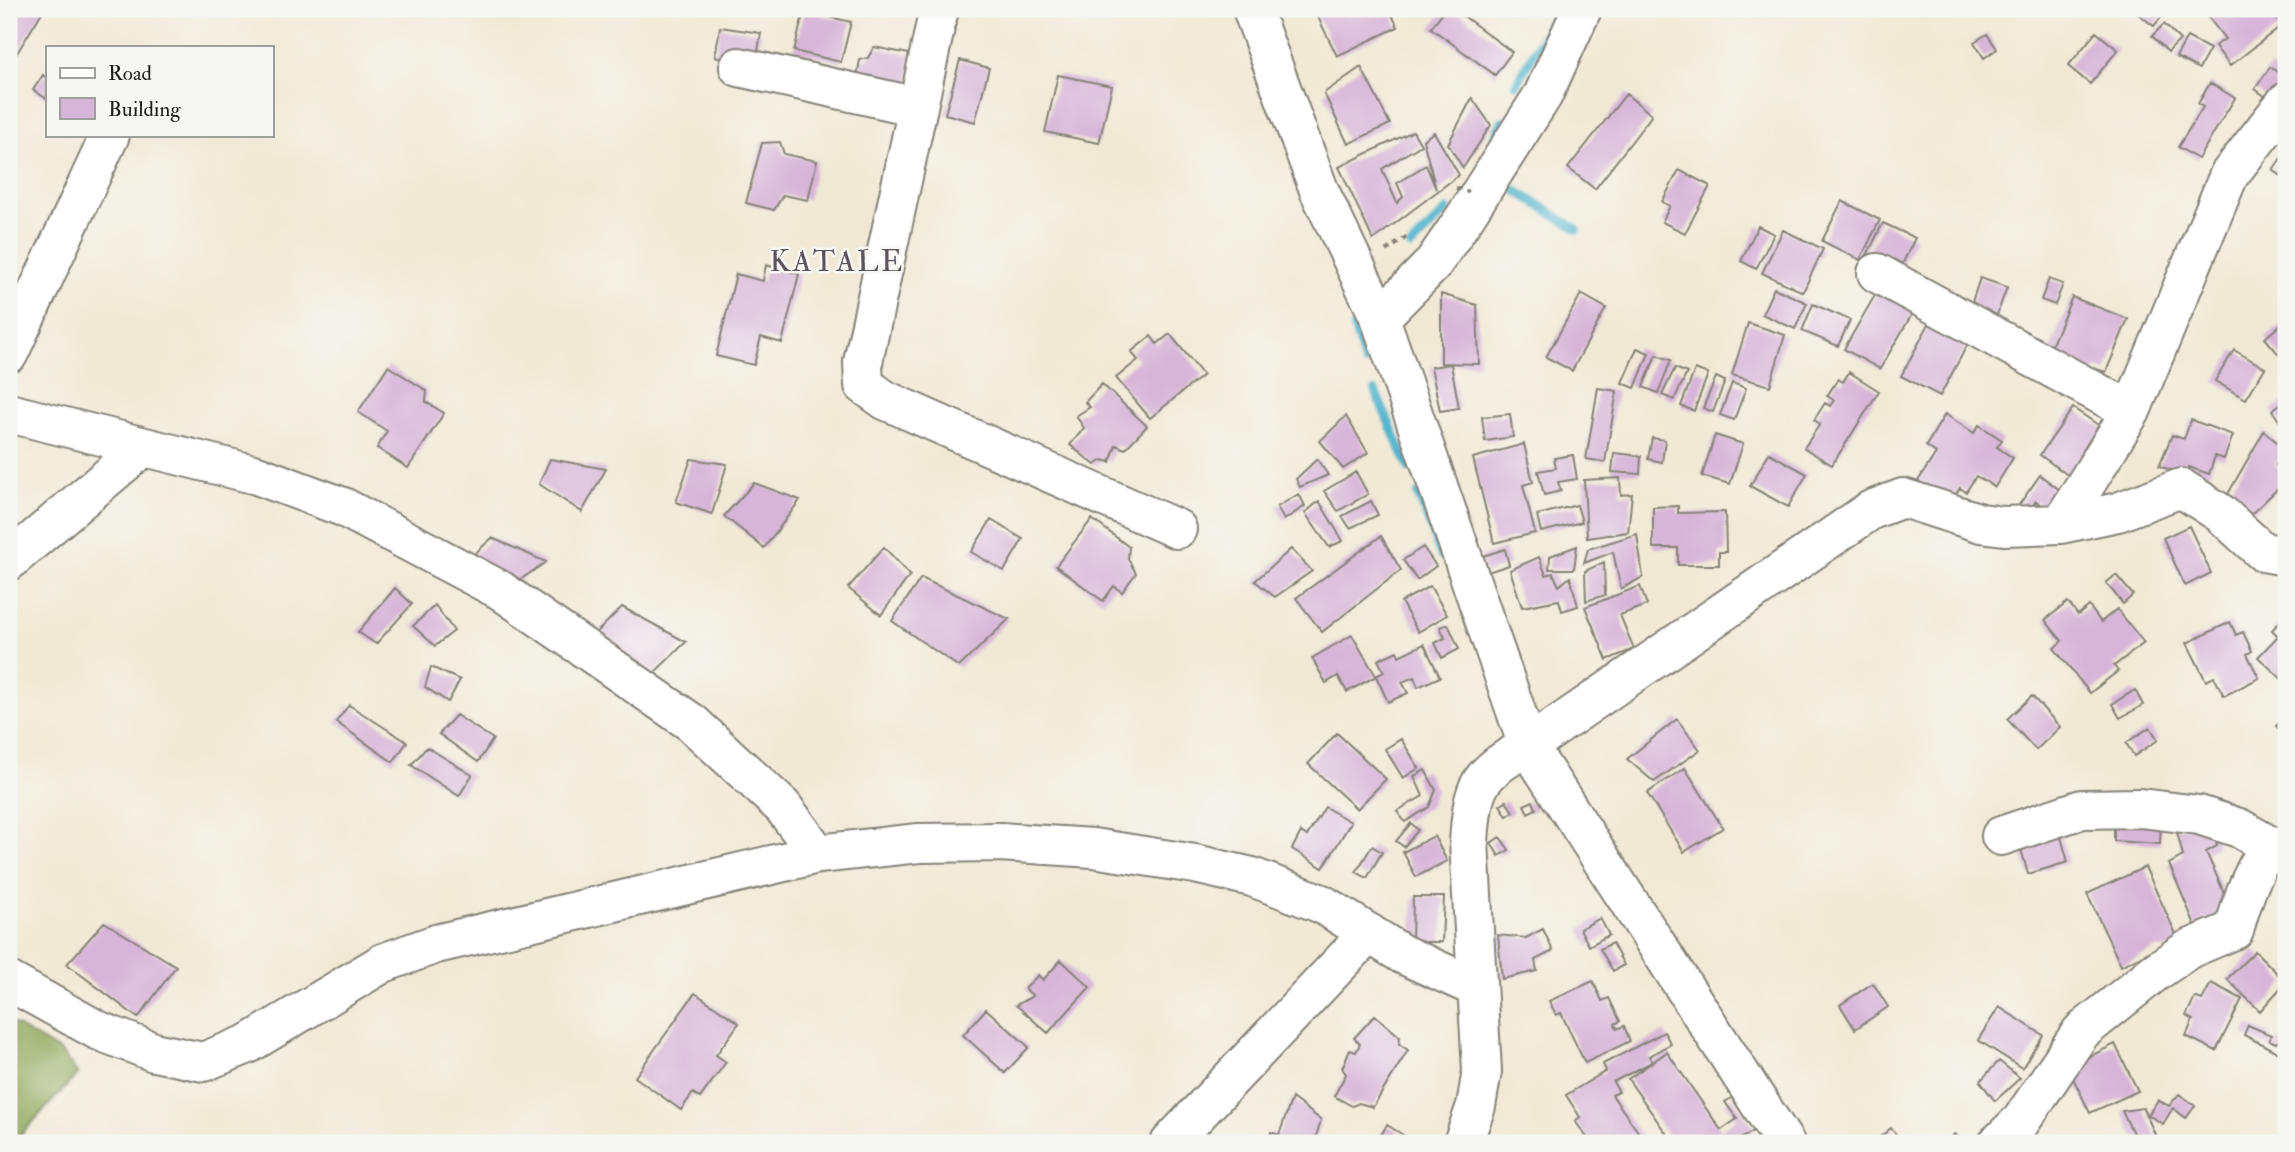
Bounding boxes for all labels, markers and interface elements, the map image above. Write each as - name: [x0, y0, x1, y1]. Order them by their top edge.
- legend: [46, 46, 273, 136]
- text: Road: [108, 60, 153, 87]
- text: Building: [108, 96, 181, 123]
- district label: KATALE: [770, 243, 904, 280]

